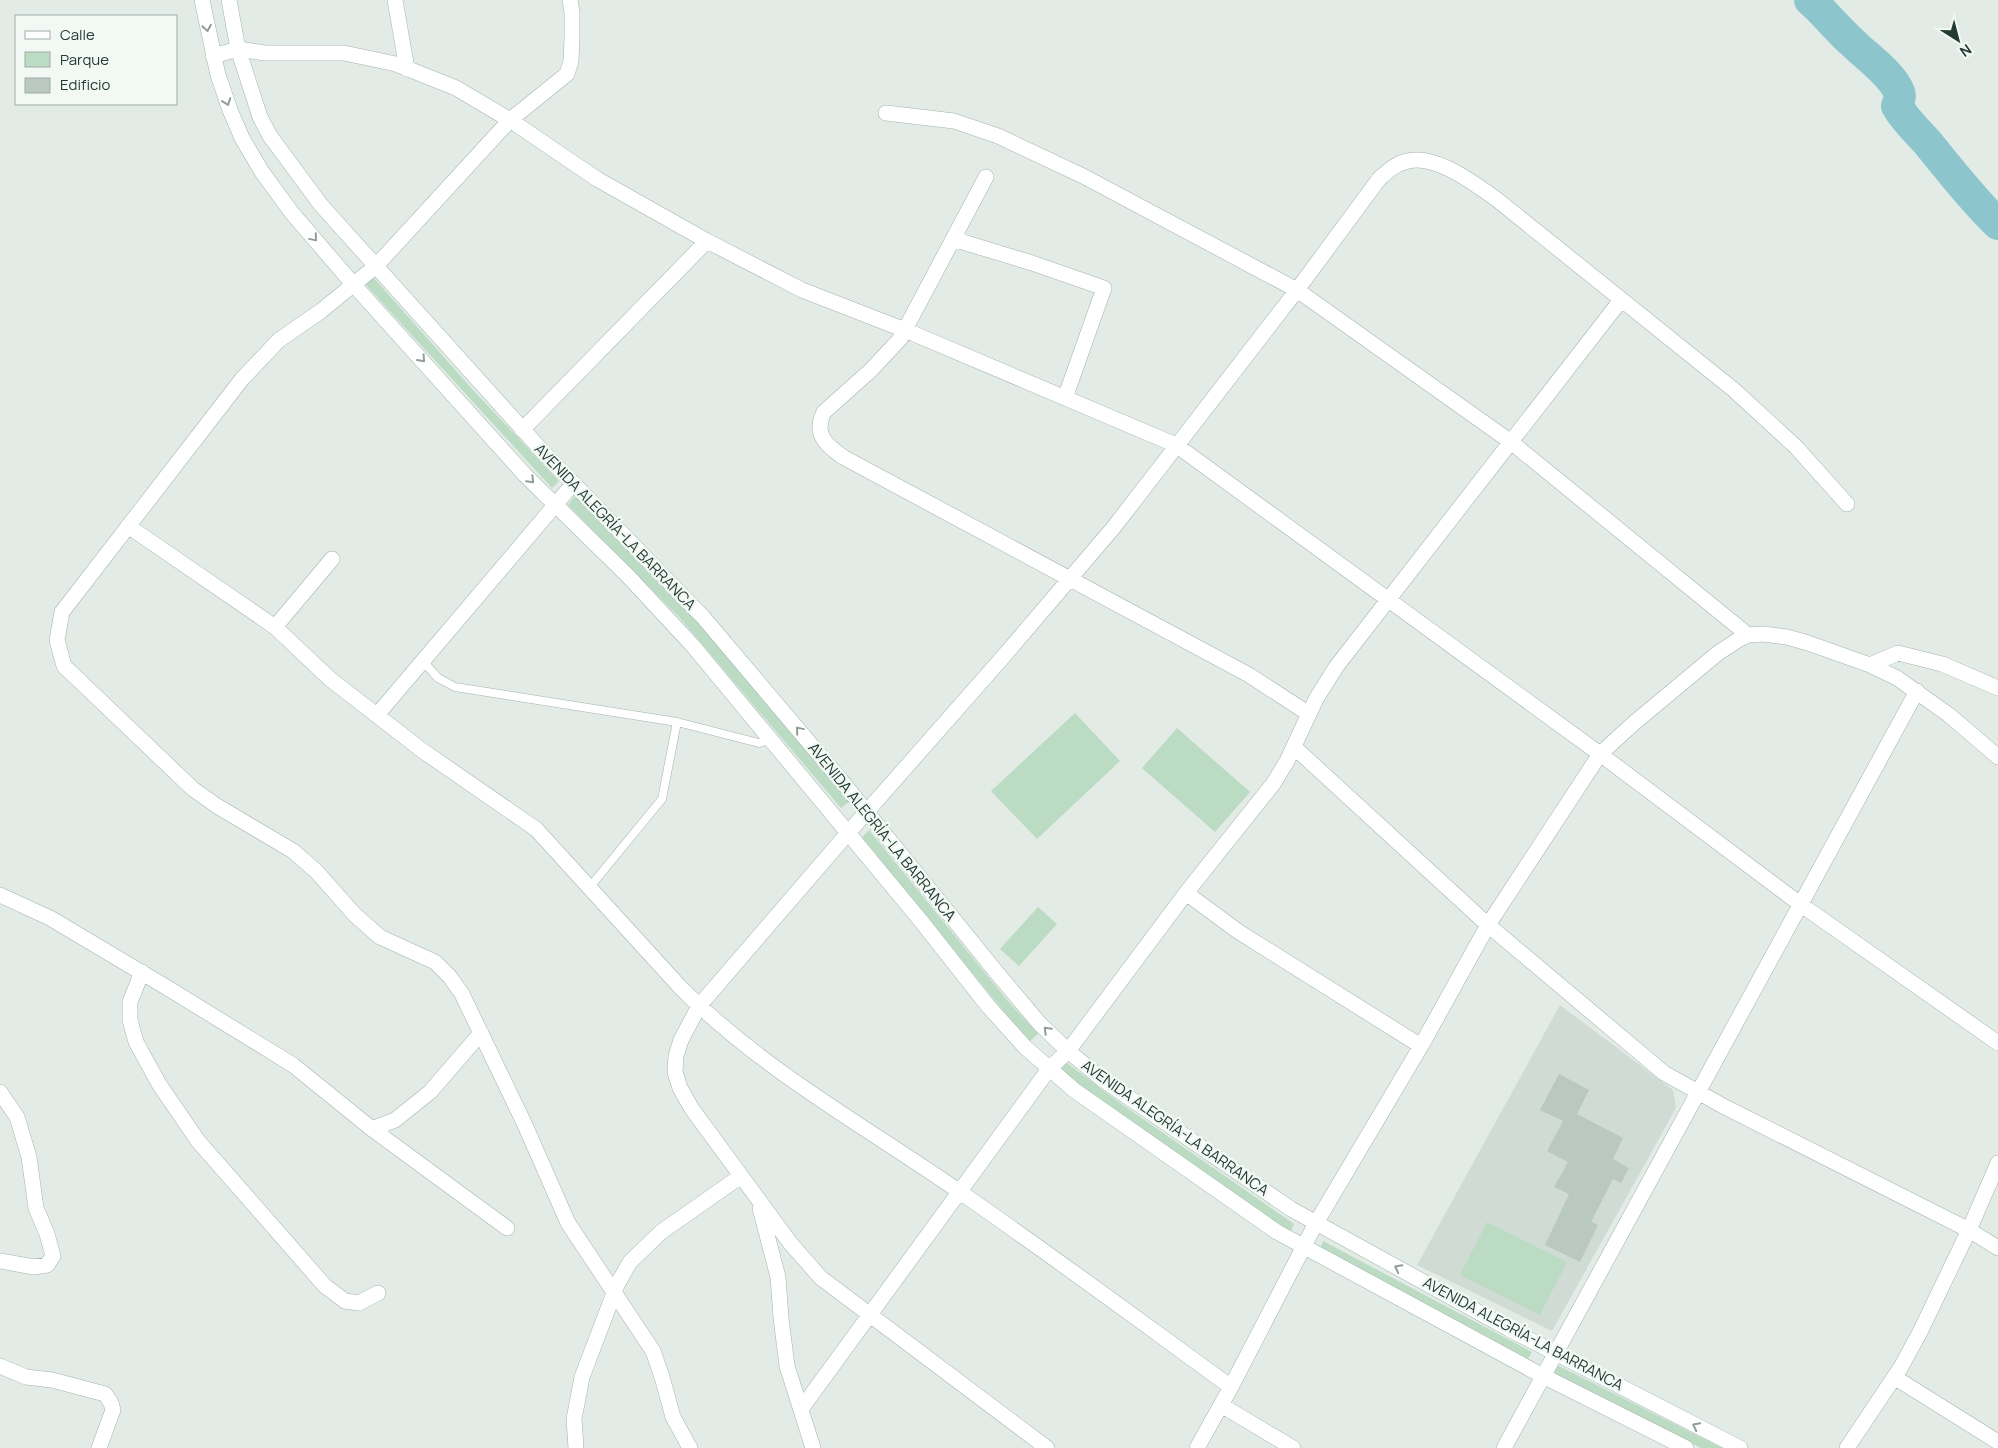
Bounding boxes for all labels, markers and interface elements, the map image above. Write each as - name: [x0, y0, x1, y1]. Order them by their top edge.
- legend: [15, 15, 178, 105]
- north arrow: [1933, 15, 1983, 65]
- text: Calle: [60, 24, 95, 45]
- one-way arrow: [201, 24, 211, 32]
- text: N: [1956, 40, 1976, 62]
- text: Parque: [60, 49, 109, 70]
- text: Edificio: [60, 74, 111, 95]
- one-way arrow: [221, 97, 231, 106]
- one-way arrow: [308, 233, 317, 242]
- one-way arrow: [417, 354, 426, 363]
- street label: AVENIDA ALEGRÍA-LA BARRANCA: [530, 439, 701, 615]
- one-way arrow: [525, 475, 534, 484]
- one-way arrow: [795, 726, 804, 735]
- street label: AVENIDA ALEGRÍA-LA BARRANCA: [804, 738, 961, 926]
- one-way arrow: [1044, 1027, 1053, 1036]
- street label: AVENIDA ALEGRÍA-LA BARRANCA: [1077, 1055, 1274, 1201]
- one-way arrow: [1394, 1264, 1403, 1274]
- street label: AVENIDA ALEGRÍA-LA BARRANCA: [1419, 1272, 1628, 1396]
- one-way arrow: [1693, 1422, 1702, 1432]

